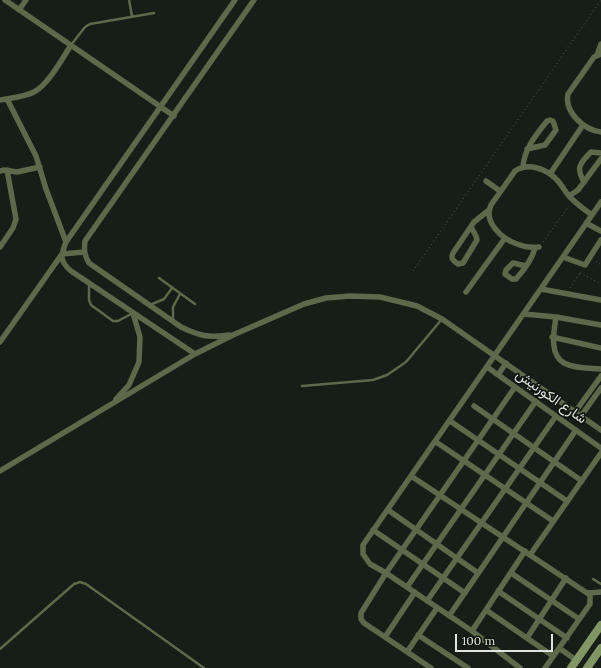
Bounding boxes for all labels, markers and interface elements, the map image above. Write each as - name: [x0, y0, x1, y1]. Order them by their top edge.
- street label: شارع الكورنيش: [512, 366, 590, 428]
- scale bar: [457, 626, 555, 652]
- text: 100 m: [462, 633, 495, 648]

